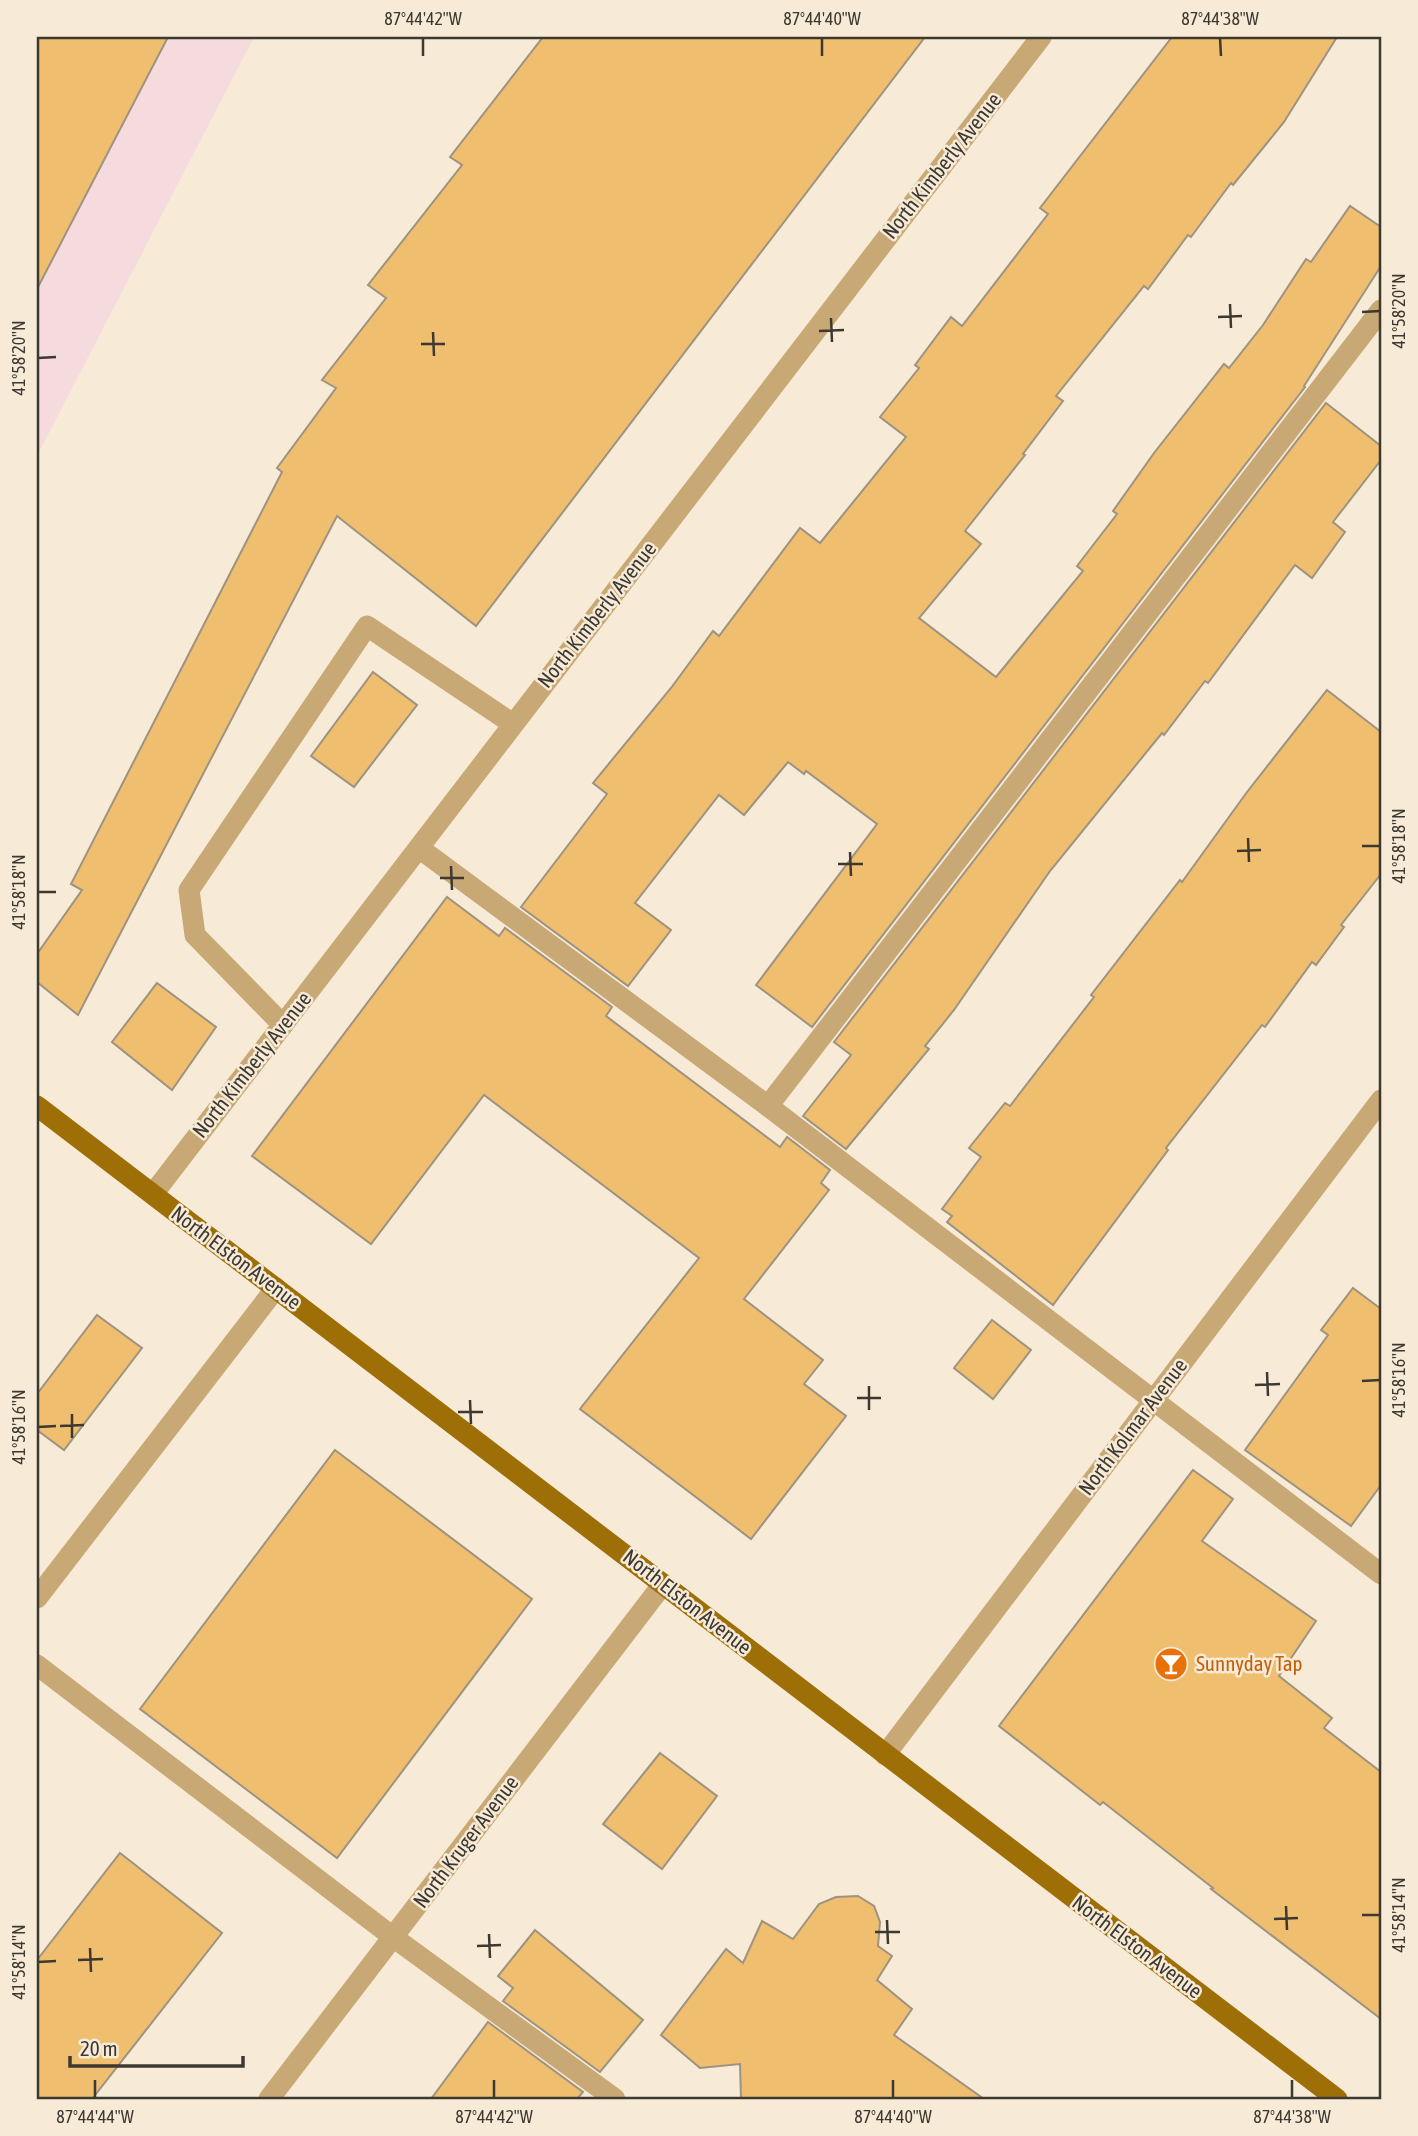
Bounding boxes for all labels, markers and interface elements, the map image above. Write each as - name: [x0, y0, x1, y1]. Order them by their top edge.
- text: 87°44'42"W: [384, 8, 462, 29]
- text: 87°44'40"W: [783, 8, 861, 29]
- text: 87°44'38"W: [1181, 8, 1259, 29]
- street label: North Kimberly Avenue: [877, 88, 1006, 243]
- text: 41°58'20"N: [1388, 273, 1409, 349]
- text: 41°58'20"N: [8, 320, 29, 396]
- street label: North Kimberly Avenue: [532, 537, 661, 692]
- text: 41°58'18"N: [1388, 808, 1409, 884]
- text: 41°58'18"N: [8, 854, 29, 930]
- street label: North Kimberly Avenue: [187, 987, 316, 1142]
- street label: North Elston Avenue: [167, 1201, 306, 1314]
- text: 41°58'16"N: [1388, 1342, 1409, 1418]
- street label: North Kolmar Avenue: [1073, 1353, 1191, 1499]
- text: 41°58'16"N: [8, 1389, 29, 1465]
- street label: North Elston Avenue: [619, 1544, 757, 1659]
- bar icon: Sunnyday Tap: [1152, 1645, 1190, 1683]
- place label: Sunnyday Tap: [1196, 1651, 1303, 1675]
- street label: North Kruger Avenue: [408, 1771, 523, 1912]
- text: 41°58'14"N: [1388, 1877, 1409, 1953]
- street label: North Elston Avenue: [1068, 1890, 1207, 2003]
- text: 41°58'14"N: [8, 1924, 29, 2000]
- scale bar: [70, 2024, 243, 2068]
- text: 20 m: [80, 2036, 118, 2060]
- text: 87°44'44"W: [56, 2106, 134, 2127]
- text: 87°44'42"W: [455, 2106, 533, 2127]
- text: 87°44'40"W: [854, 2106, 932, 2127]
- text: 87°44'38"W: [1253, 2106, 1331, 2127]

